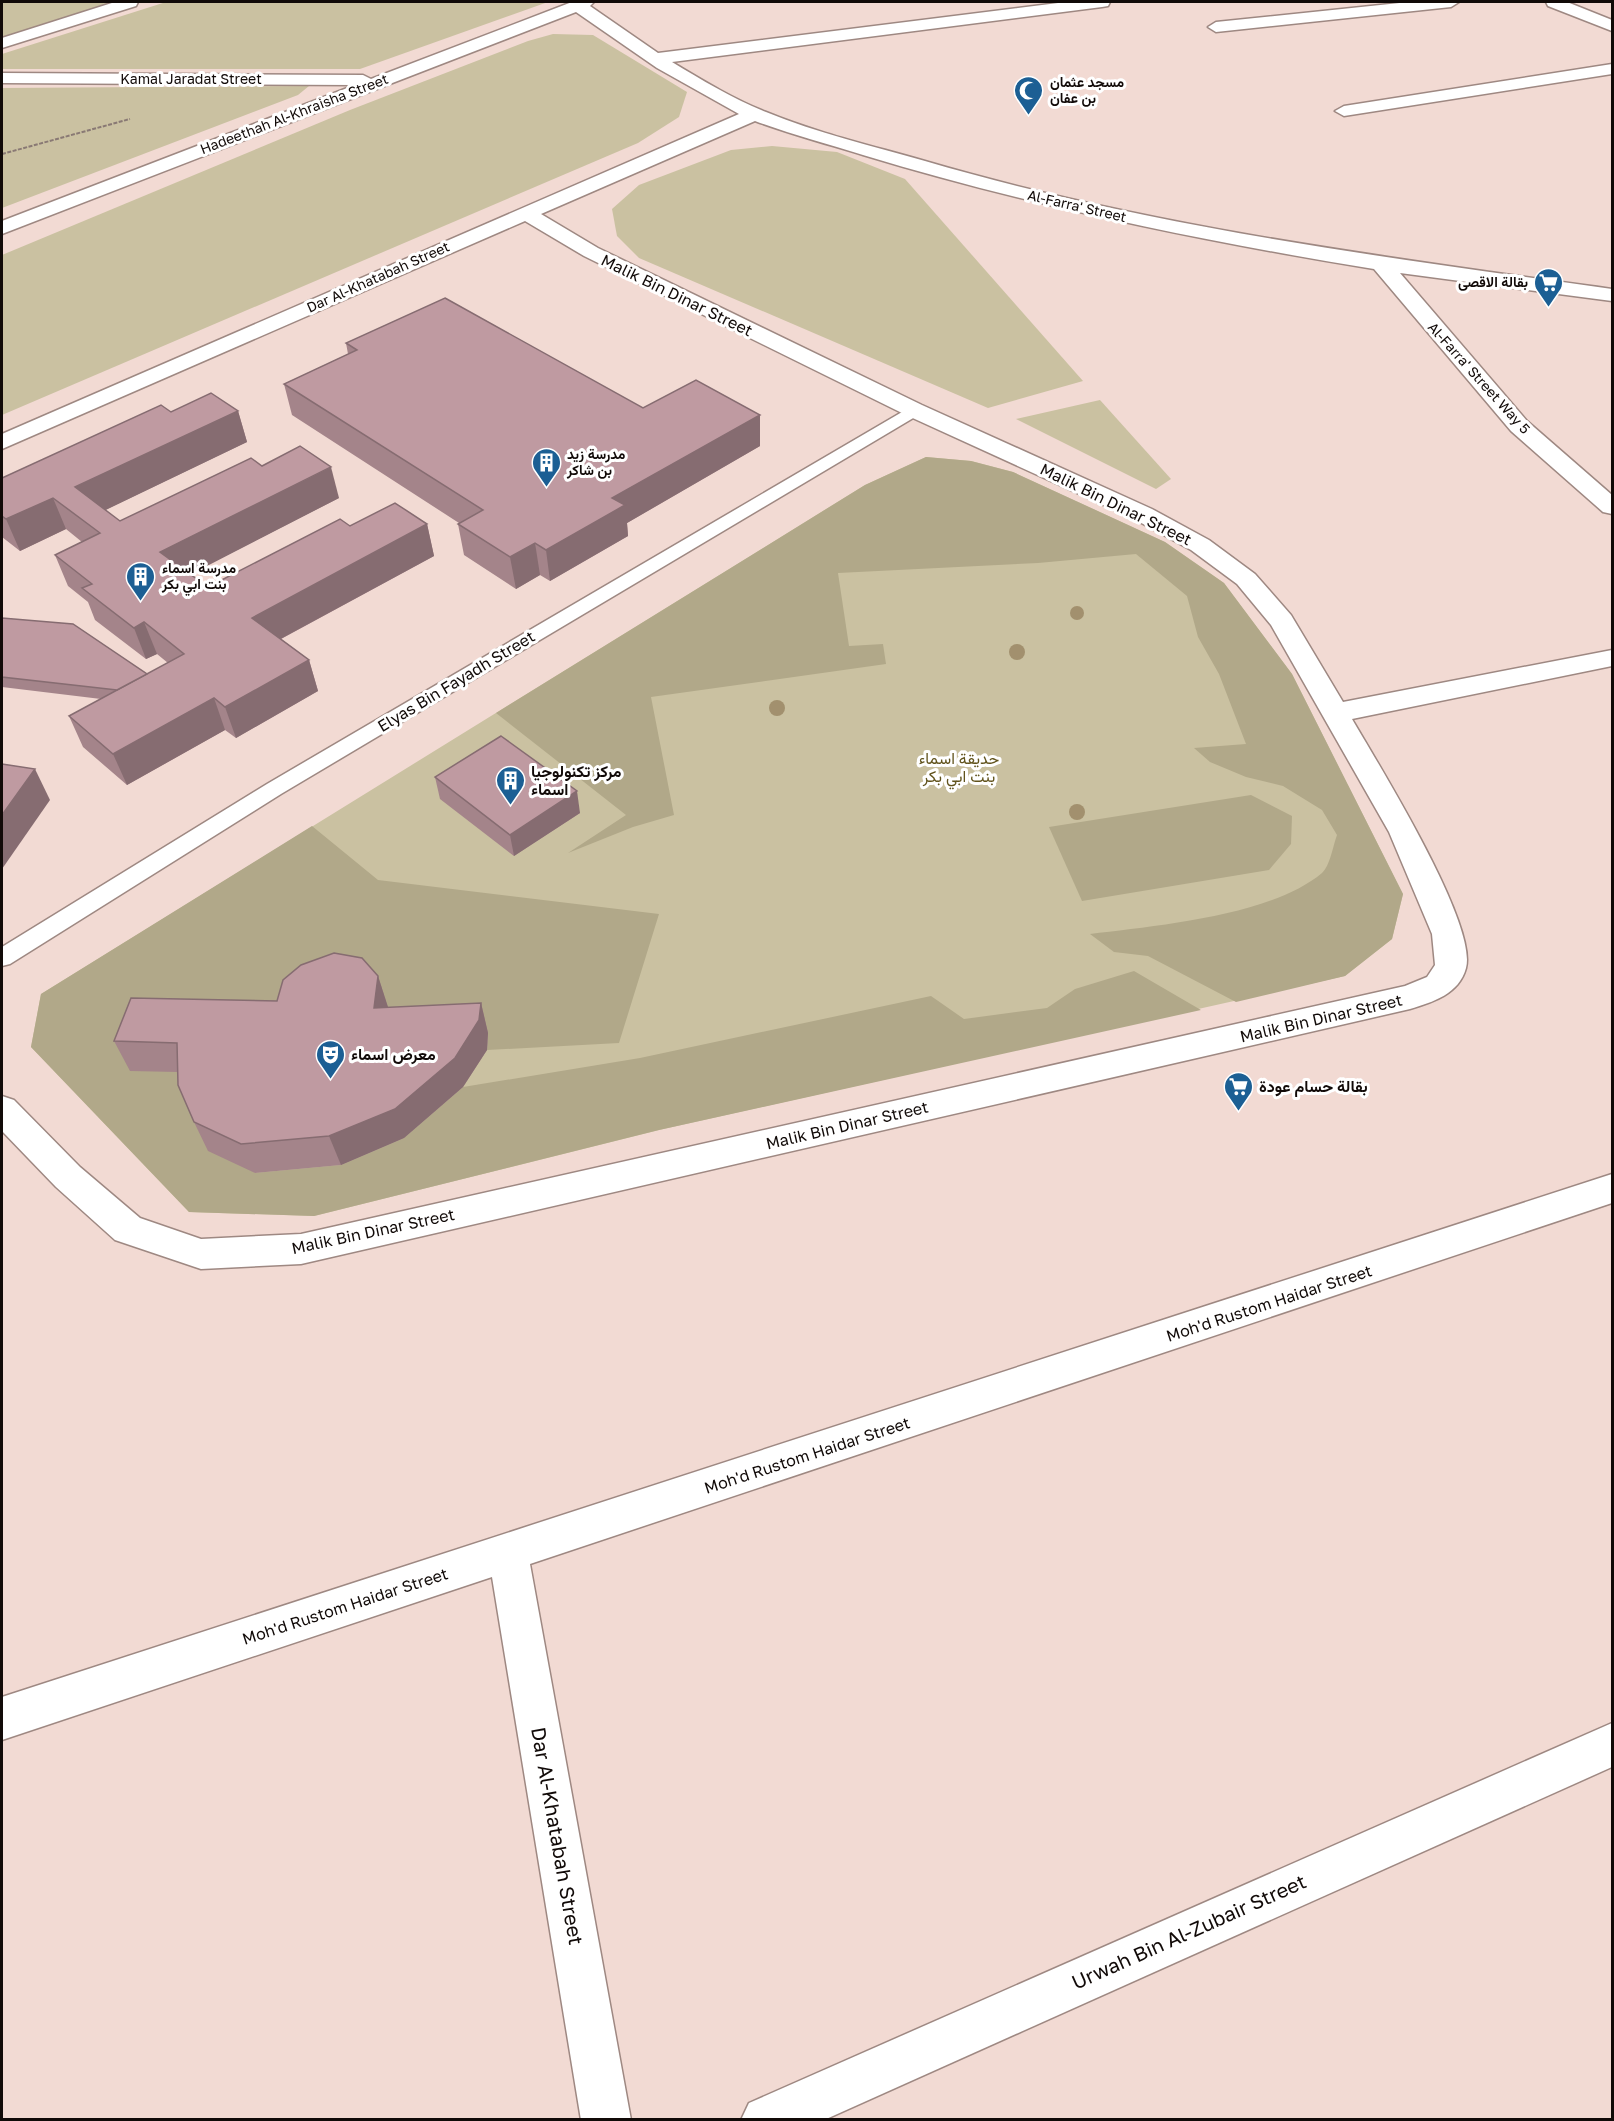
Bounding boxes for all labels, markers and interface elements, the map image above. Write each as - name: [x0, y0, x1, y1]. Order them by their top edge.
- street label: Kamal Jaradat Street: [120, 70, 262, 87]
- street label: Hadeethah Al-Khraisha Street: [197, 70, 390, 157]
- place label: مسجد عثمان بن عفان: [1050, 73, 1125, 107]
- mosque icon: مسجد عثمان بن عفان: [1013, 74, 1045, 116]
- street label: Al-Farra' Street: [1026, 186, 1128, 225]
- street label: Dar Al-Khatabah Street: [304, 237, 452, 316]
- street label: Malik Bin Dinar Street: [598, 250, 756, 340]
- supermarket icon: بقالة الاقصى: [1533, 266, 1565, 308]
- place label: بقالة الاقصى: [1458, 273, 1528, 291]
- street label: Al-Farra' Street Way 5: [1425, 318, 1534, 437]
- place label: مدرسة زيد بن شاكر: [566, 445, 626, 479]
- building icon: مدرسة زيد بن شاكر: [530, 446, 562, 488]
- street label: Malik Bin Dinar Street: [1037, 459, 1195, 549]
- place label: مدرسة اسماء بنت ابي بكر: [161, 559, 236, 596]
- building icon: مدرسة اسماء بنت ابي بكر: [125, 560, 157, 602]
- street label: Elyas Bin Fayadh Street: [374, 626, 538, 736]
- park label: حديقة اسماء بنت ابي بكر: [919, 748, 1000, 790]
- place label: مركز تكنولوجيا اسماء: [531, 761, 622, 799]
- building icon: مركز تكنولوجيا اسماء: [494, 764, 526, 806]
- street label: Malik Bin Dinar Street: [1238, 990, 1404, 1046]
- theatre icon: معرض اسماء: [314, 1038, 346, 1080]
- place label: معرض اسماء: [351, 1044, 436, 1065]
- supermarket icon: بقالة حسام عودة: [1222, 1070, 1254, 1112]
- place label: بقالة حسام عودة: [1259, 1076, 1368, 1097]
- street label: Malik Bin Dinar Street: [764, 1097, 930, 1153]
- street label: Malik Bin Dinar Street: [290, 1204, 456, 1258]
- street label: Moh'd Rustom Haidar Street: [1164, 1260, 1374, 1346]
- street label: Moh'd Rustom Haidar Street: [702, 1412, 912, 1498]
- street label: Moh'd Rustom Haidar Street: [240, 1563, 450, 1649]
- street label: Dar Al-Khatabah Street: [527, 1725, 589, 1947]
- street label: Urwah Bin Al-Zubair Street: [1068, 1868, 1310, 1994]

